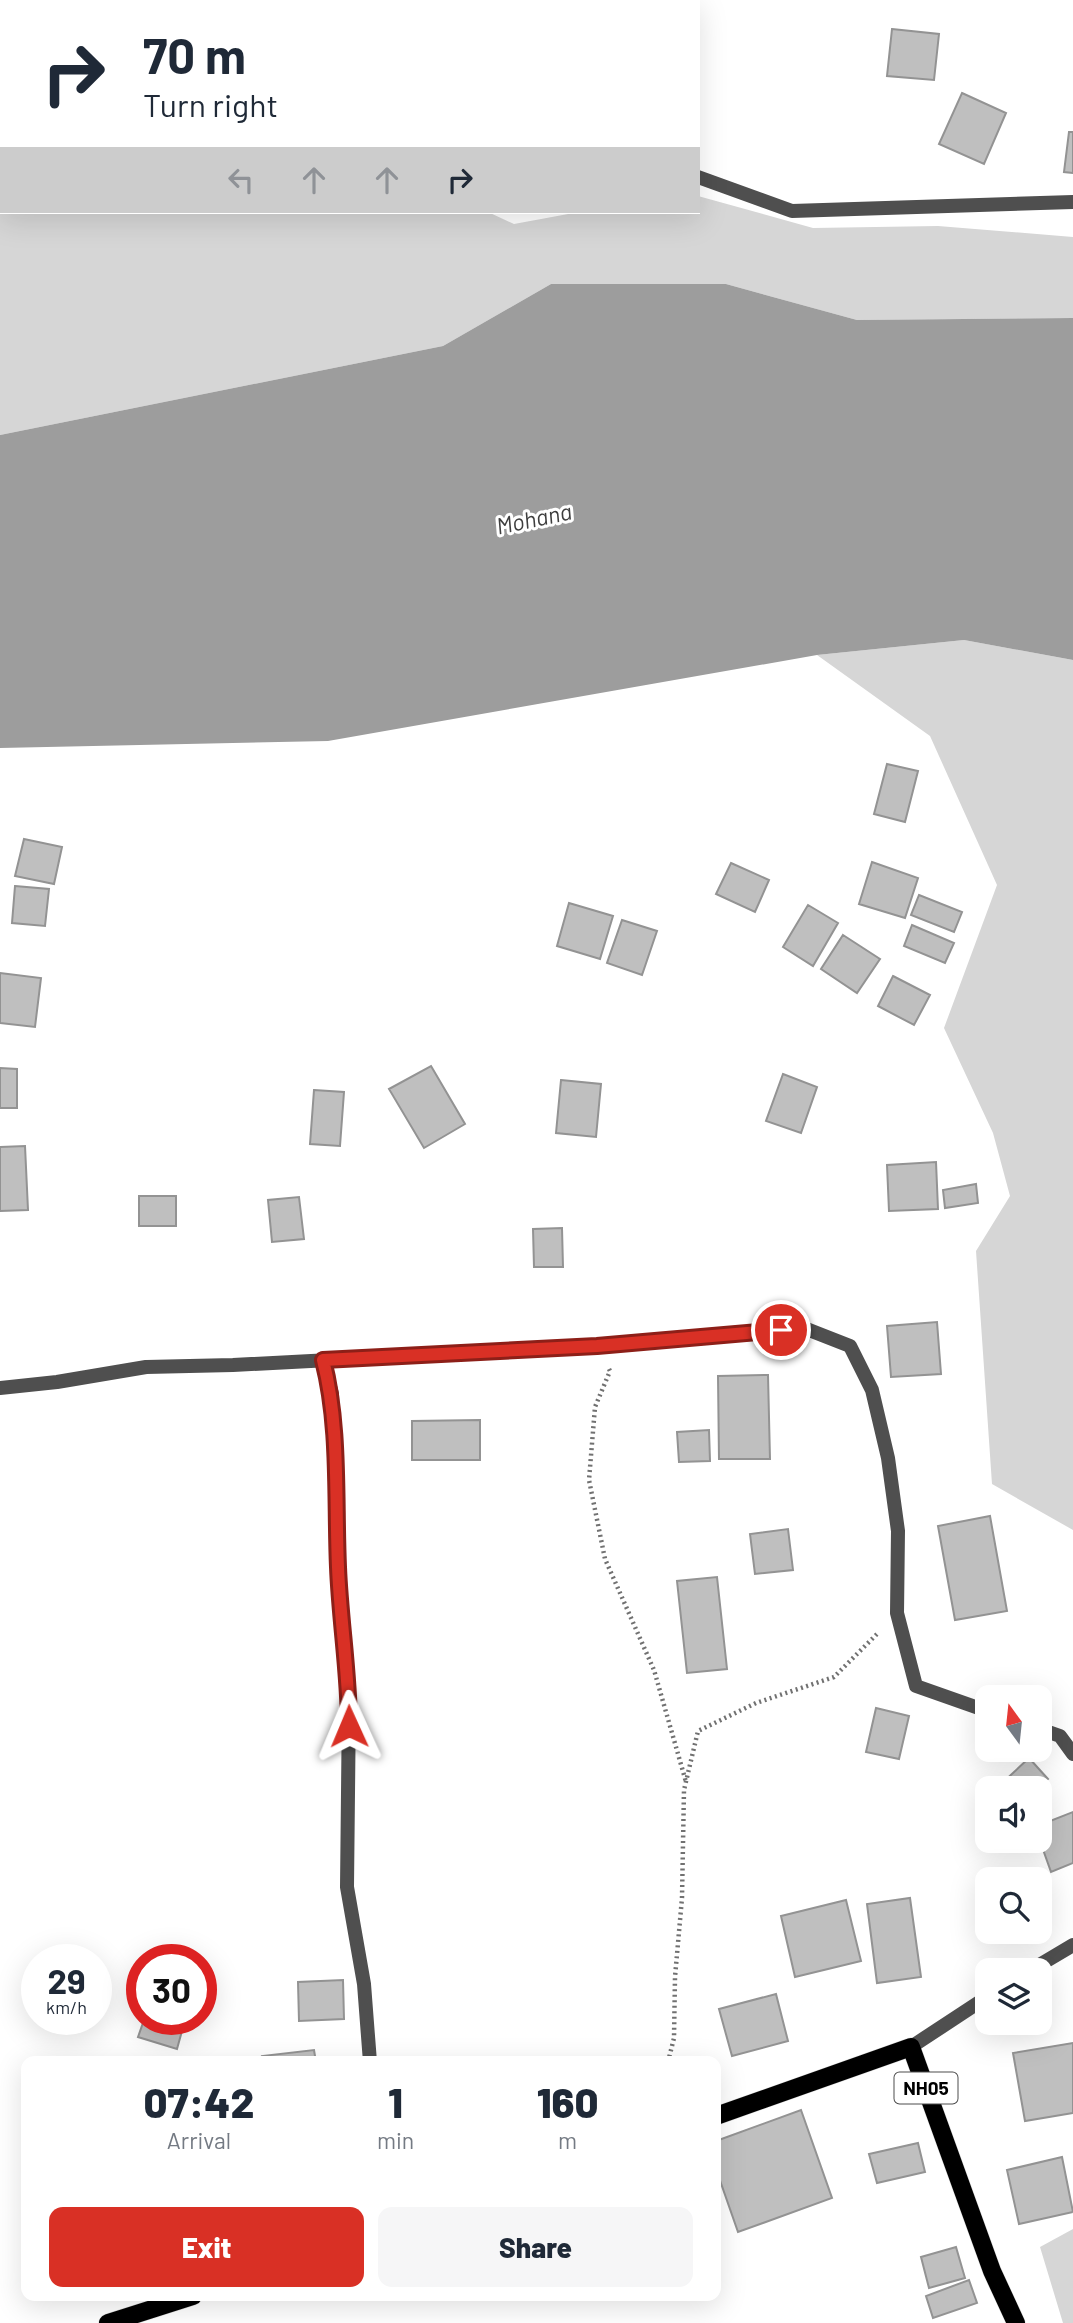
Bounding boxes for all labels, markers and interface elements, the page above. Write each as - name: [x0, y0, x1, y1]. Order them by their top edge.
- text: 70 m: [143, 25, 246, 84]
- icon: right: [28, 28, 119, 119]
- text: Turn right: [143, 85, 278, 123]
- icon: left: [222, 161, 260, 199]
- icon: ahead: [295, 161, 333, 199]
- icon: ahead: [368, 161, 406, 199]
- icon: right: [441, 161, 479, 199]
- water label: Mohana: [493, 496, 574, 540]
- pin: [751, 1300, 811, 1360]
- icon: arrive: [762, 1311, 800, 1349]
- north arrow: [975, 1685, 1052, 1762]
- map controls: [975, 1685, 1052, 2035]
- position arrow: [312, 1689, 386, 1763]
- button: sound: [975, 1776, 1052, 1853]
- button: search: [975, 1867, 1052, 1944]
- speed limit sign: 30: [126, 1944, 217, 2035]
- button: layers: [975, 1958, 1052, 2035]
- text: 29: [47, 1959, 86, 2001]
- text: km/h: [46, 1996, 87, 2018]
- road number: NH05: [894, 2072, 958, 2104]
- text: 07:42: [144, 2076, 254, 2126]
- text: 1: [388, 2076, 403, 2126]
- text: 160: [537, 2076, 598, 2126]
- text: Arrival: [167, 2126, 231, 2154]
- text: min: [377, 2126, 414, 2154]
- text: m: [558, 2126, 577, 2154]
- button: Exit: [49, 2207, 364, 2287]
- button: Share: [378, 2207, 693, 2287]

